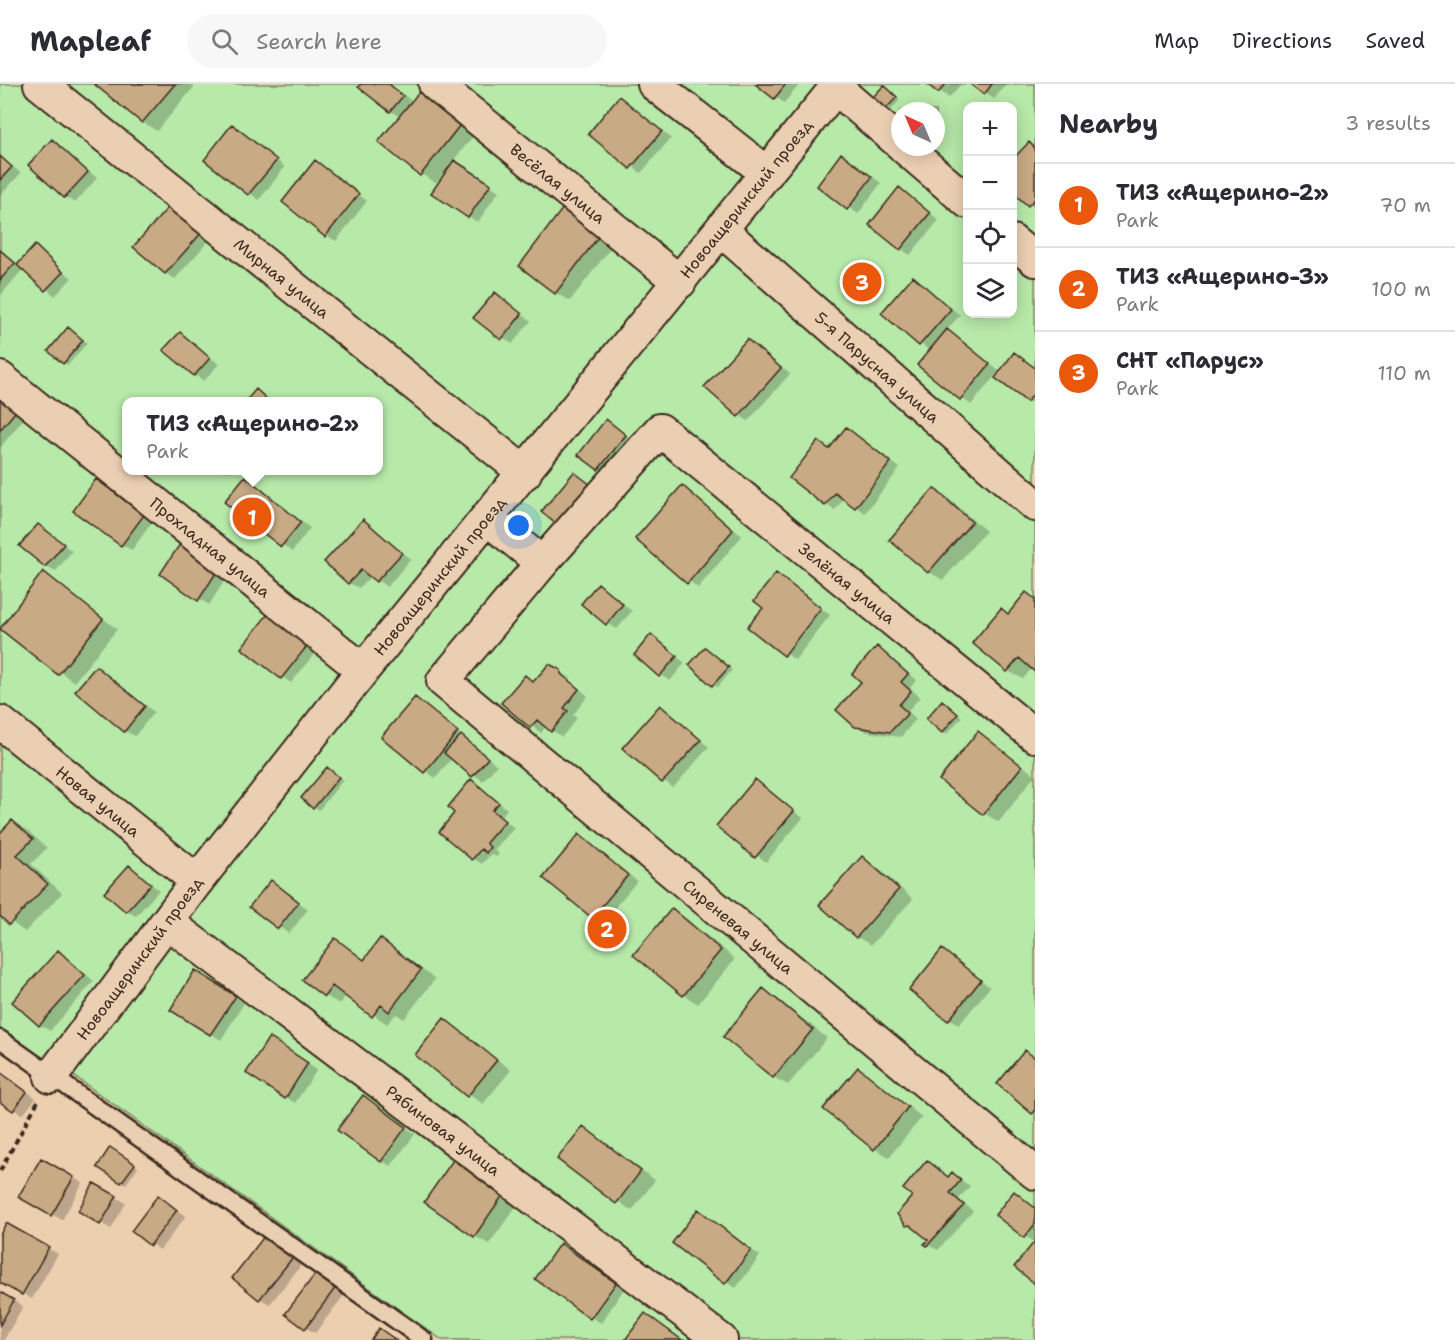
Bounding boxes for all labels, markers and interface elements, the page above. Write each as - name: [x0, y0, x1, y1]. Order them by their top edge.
- search box: [187, 14, 607, 68]
- text: Mapleaf: [30, 22, 151, 60]
- icon: search: [208, 25, 241, 58]
- text: Search here: [256, 27, 382, 56]
- text: Map: [1154, 27, 1199, 55]
- text: Directions: [1232, 27, 1332, 55]
- text: Saved: [1365, 27, 1425, 55]
- north arrow: [891, 102, 945, 156]
- map controls: [963, 102, 1017, 318]
- button: +: [963, 102, 1017, 156]
- text: Nearby: [1059, 106, 1158, 141]
- text: 3 results: [1345, 110, 1431, 136]
- street label: Новоащеринский проезд: [675, 115, 817, 283]
- street label: Весёлая улица: [506, 139, 609, 228]
- button: −: [963, 156, 1017, 210]
- text: ТИЗ «Ащерино-2»: [1116, 178, 1329, 207]
- text: 1: [1074, 192, 1083, 218]
- text: 70 m: [1379, 192, 1431, 218]
- text: Park: [1116, 207, 1159, 233]
- button: locate: [963, 210, 1017, 264]
- street label: Мирная улица: [229, 234, 334, 323]
- pin: 3: [842, 260, 882, 304]
- text: ТИЗ «Ащерино-3»: [1116, 262, 1329, 291]
- button: layers: [963, 264, 1017, 318]
- text: 2: [1072, 276, 1086, 302]
- text: 100 m: [1371, 276, 1431, 302]
- text: Park: [1116, 291, 1159, 317]
- street label: 5-я Парусная улица: [810, 307, 944, 428]
- text: СНТ «Парус»: [1116, 346, 1264, 375]
- text: 3: [1072, 360, 1086, 386]
- text: 110 m: [1377, 360, 1431, 386]
- text: Park: [1116, 375, 1159, 401]
- popup: [122, 397, 383, 475]
- text: ТИЗ «Ащерино-2»: [146, 409, 359, 438]
- text: Park: [146, 438, 189, 464]
- street label: Прохладная улица: [146, 493, 275, 602]
- street label: Новоащеринский проезд: [369, 493, 511, 660]
- pin: 1: [232, 494, 272, 540]
- your location: [504, 511, 533, 540]
- street label: Зелёная улица: [794, 538, 899, 629]
- street label: Новая улица: [51, 761, 144, 842]
- street label: Новоащеринский проезд: [72, 873, 208, 1045]
- street label: Сиреневая улица: [679, 875, 798, 979]
- pin: 2: [588, 906, 626, 952]
- street label: Рябиновая улица: [381, 1081, 504, 1181]

